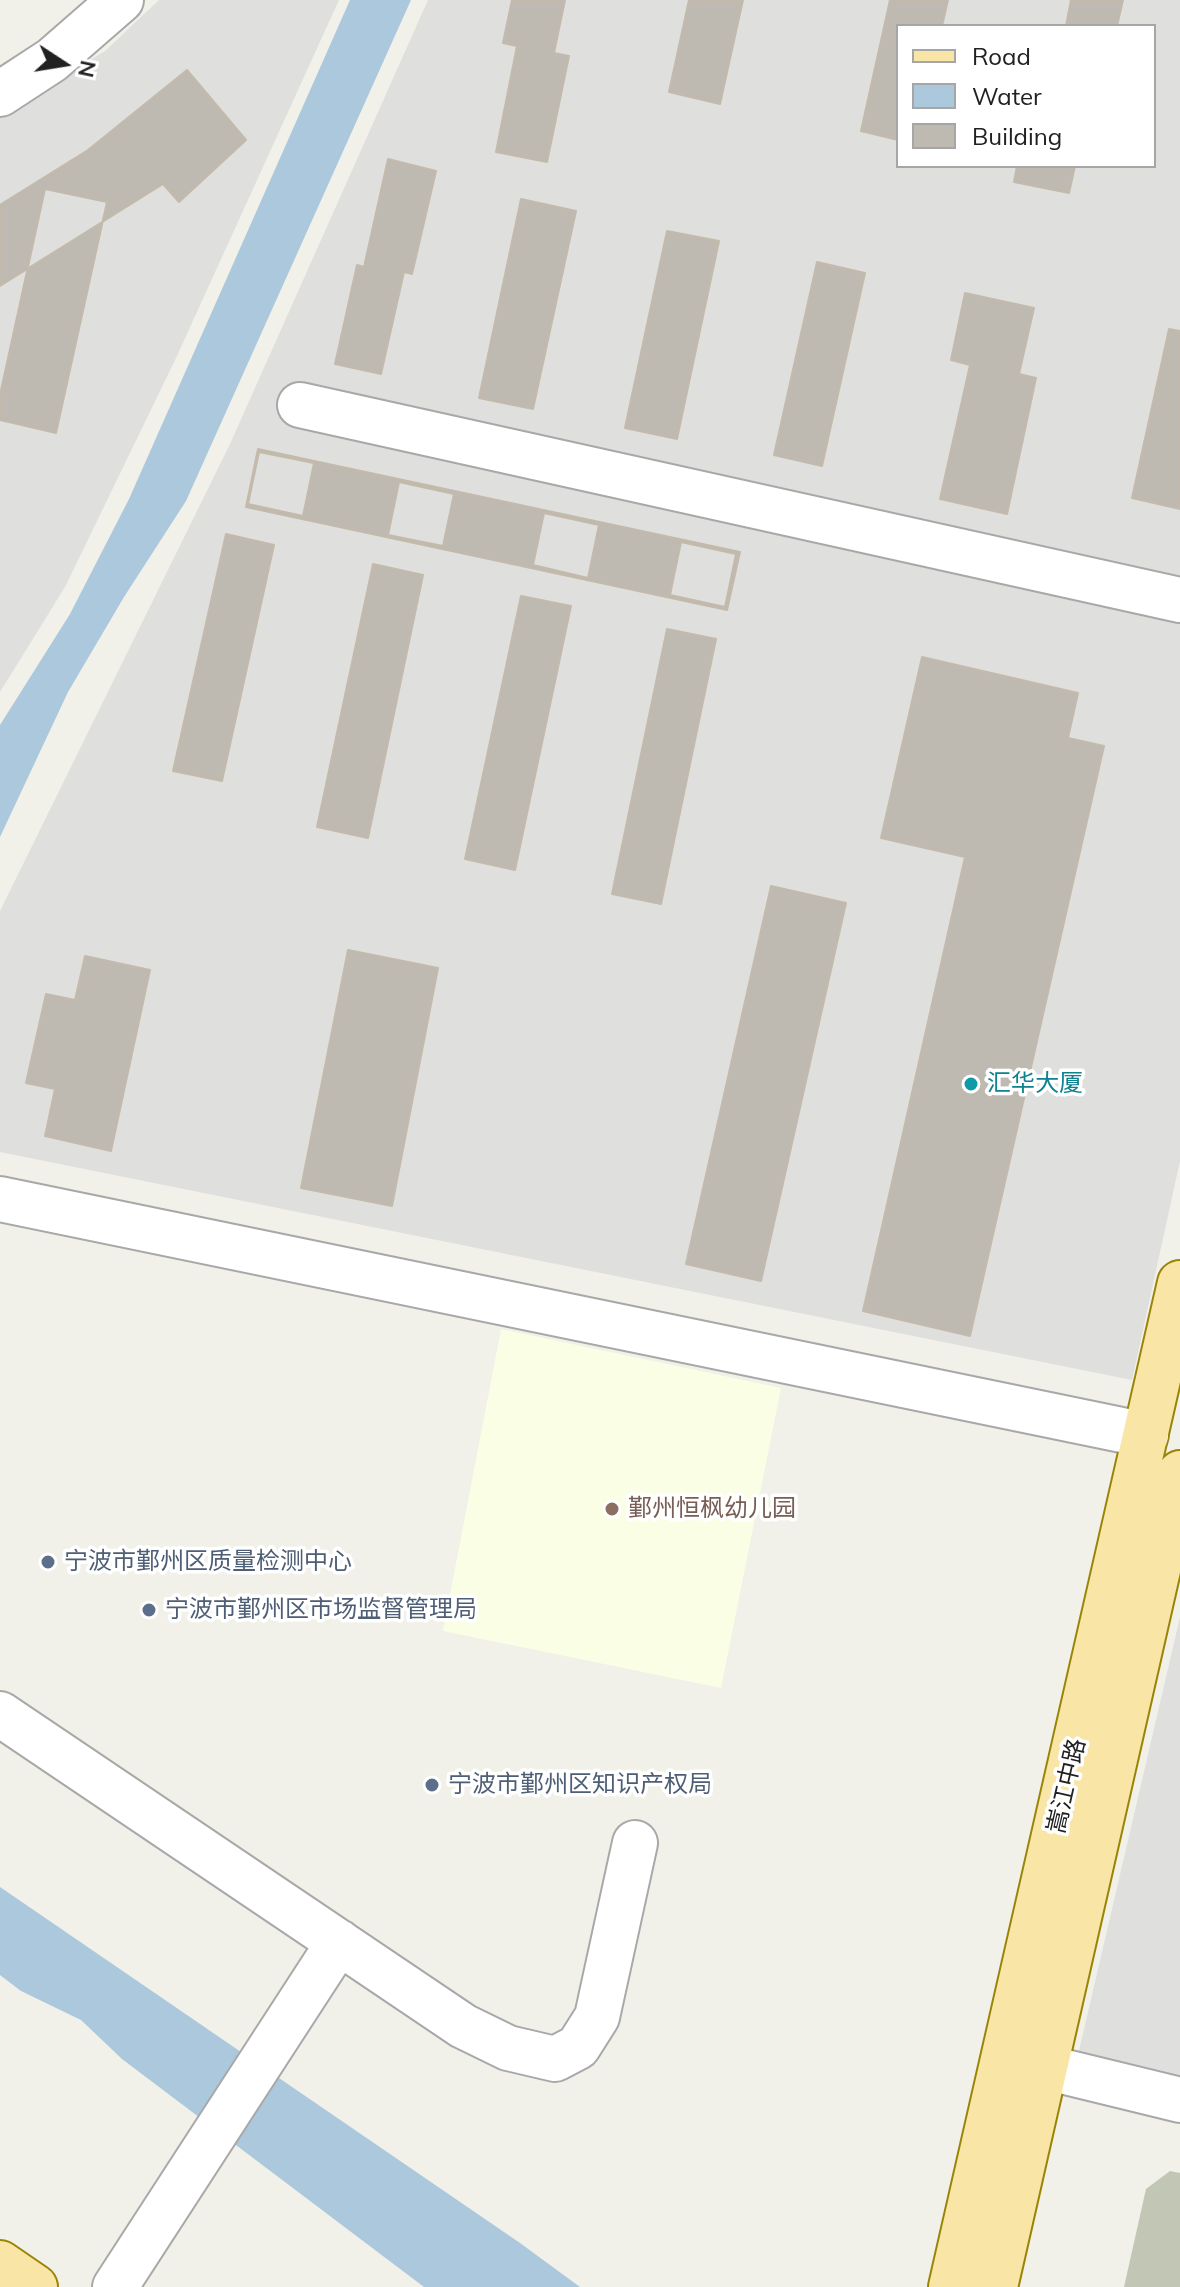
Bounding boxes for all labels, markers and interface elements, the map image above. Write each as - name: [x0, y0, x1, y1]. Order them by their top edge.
- north arrow: [24, 24, 104, 104]
- legend: [896, 24, 1156, 168]
- text: Road: [972, 41, 1031, 71]
- text: N: [72, 58, 103, 80]
- text: Water: [972, 81, 1042, 111]
- text: Building: [972, 121, 1062, 151]
- place label: 汇华大厦: [987, 1070, 1083, 1098]
- marker: 汇华大厦: [962, 1075, 980, 1093]
- place label: 鄞州恒枫幼儿园: [628, 1495, 796, 1523]
- marker: 鄞州恒枫幼儿园: [603, 1500, 621, 1518]
- place label: 宁波市鄞州区质量检测中心: [64, 1548, 352, 1576]
- marker: 宁波市鄞州区质量检测中心: [39, 1553, 57, 1571]
- place label: 宁波市鄞州区市场监督管理局: [165, 1596, 477, 1624]
- marker: 宁波市鄞州区市场监督管理局: [140, 1601, 158, 1619]
- street label: 嵩江中路: [1042, 1736, 1092, 1836]
- place label: 宁波市鄞州区知识产权局: [448, 1771, 712, 1799]
- marker: 宁波市鄞州区知识产权局: [423, 1776, 441, 1794]

